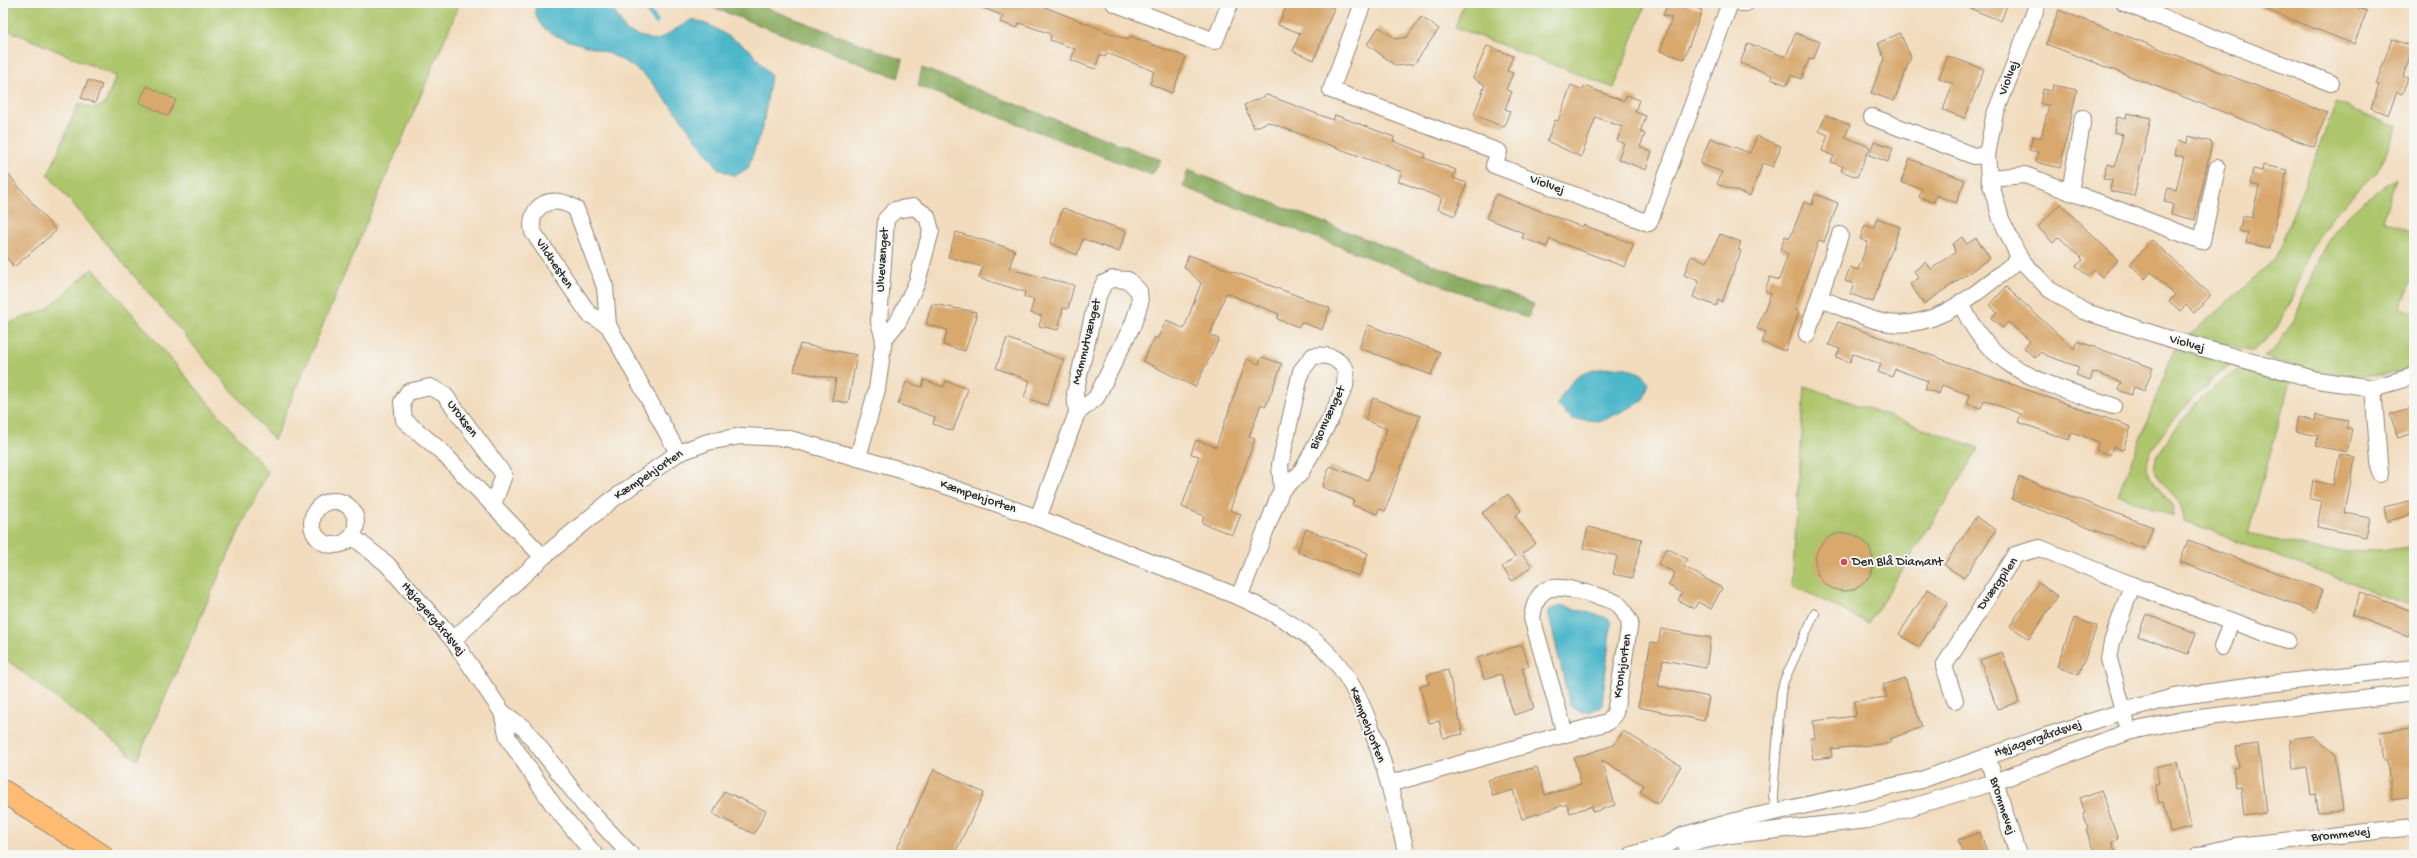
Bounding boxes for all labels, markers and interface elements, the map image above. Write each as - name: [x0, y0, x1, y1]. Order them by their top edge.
- street label: Violvej: [1995, 59, 2022, 98]
- street label: Violvej: [1527, 171, 1566, 198]
- street label: Ulvevænget: [873, 226, 893, 293]
- street label: Vildhesten: [531, 235, 577, 293]
- street label: Mammutvænget: [1069, 296, 1105, 386]
- street label: Violvej: [2167, 332, 2206, 356]
- street label: Bisonvænget: [1306, 382, 1350, 453]
- street label: Uroksen: [443, 398, 481, 441]
- street label: Kæmpehjorten: [612, 446, 687, 504]
- street label: Kæmpehjorten: [938, 477, 1019, 517]
- street label: Dværgpilen: [1974, 554, 2022, 614]
- place label: Den Blå Diamant: [1851, 555, 1944, 570]
- marker: Den Blå Diamant: [1839, 557, 1849, 567]
- street label: Højagergårdsvej: [398, 579, 468, 659]
- street label: Kronhjorten: [1611, 632, 1636, 699]
- street label: Kæmpehjorten: [1346, 685, 1389, 766]
- street label: Højagergårdsvej: [1992, 717, 2084, 761]
- street label: Brommevej: [1985, 774, 2018, 837]
- street label: Brommevej: [2310, 824, 2371, 846]

